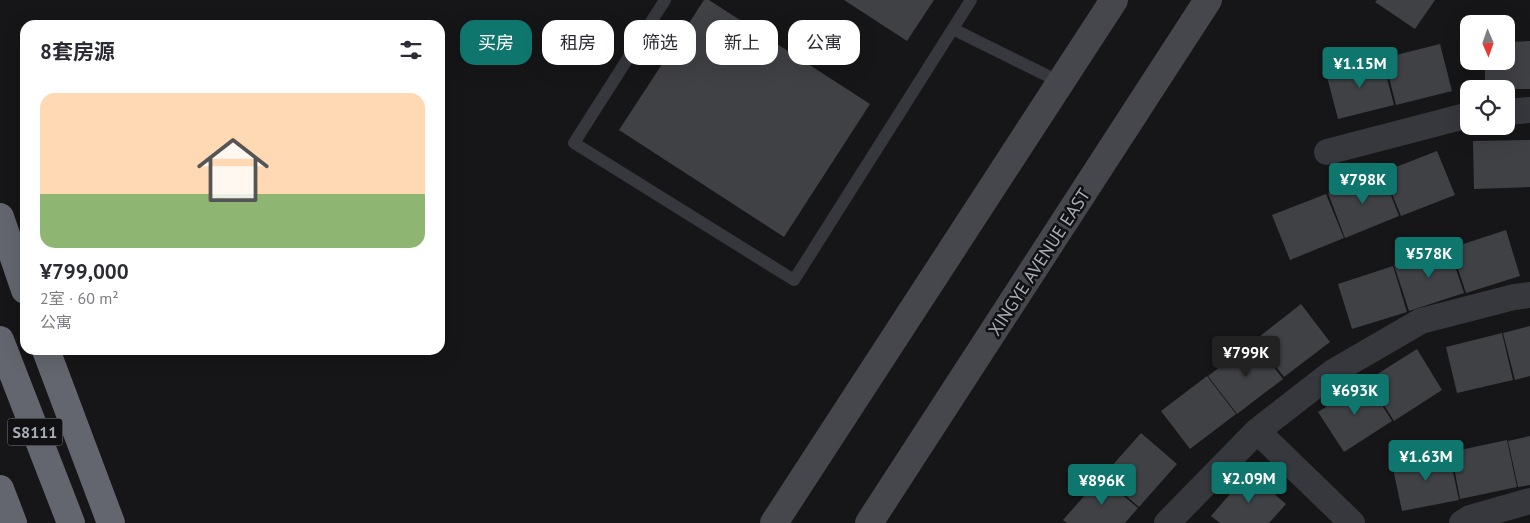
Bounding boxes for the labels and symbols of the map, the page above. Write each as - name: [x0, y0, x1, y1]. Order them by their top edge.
- north arrow: [1460, 15, 1515, 70]
- pin: ¥1.15M: [1319, 46, 1401, 89]
- pin: ¥798K: [1328, 162, 1398, 205]
- street label: XINGYE AVENUE EAST: [983, 184, 1095, 340]
- pin: ¥578K: [1394, 236, 1464, 279]
- pin: ¥799K: [1211, 336, 1281, 378]
- pin: ¥693K: [1320, 374, 1390, 416]
- road number: S8111: [8, 418, 62, 446]
- pin: ¥1.63M: [1385, 440, 1467, 482]
- pin: ¥2.09M: [1208, 462, 1290, 504]
- pin: ¥896K: [1067, 464, 1137, 506]

